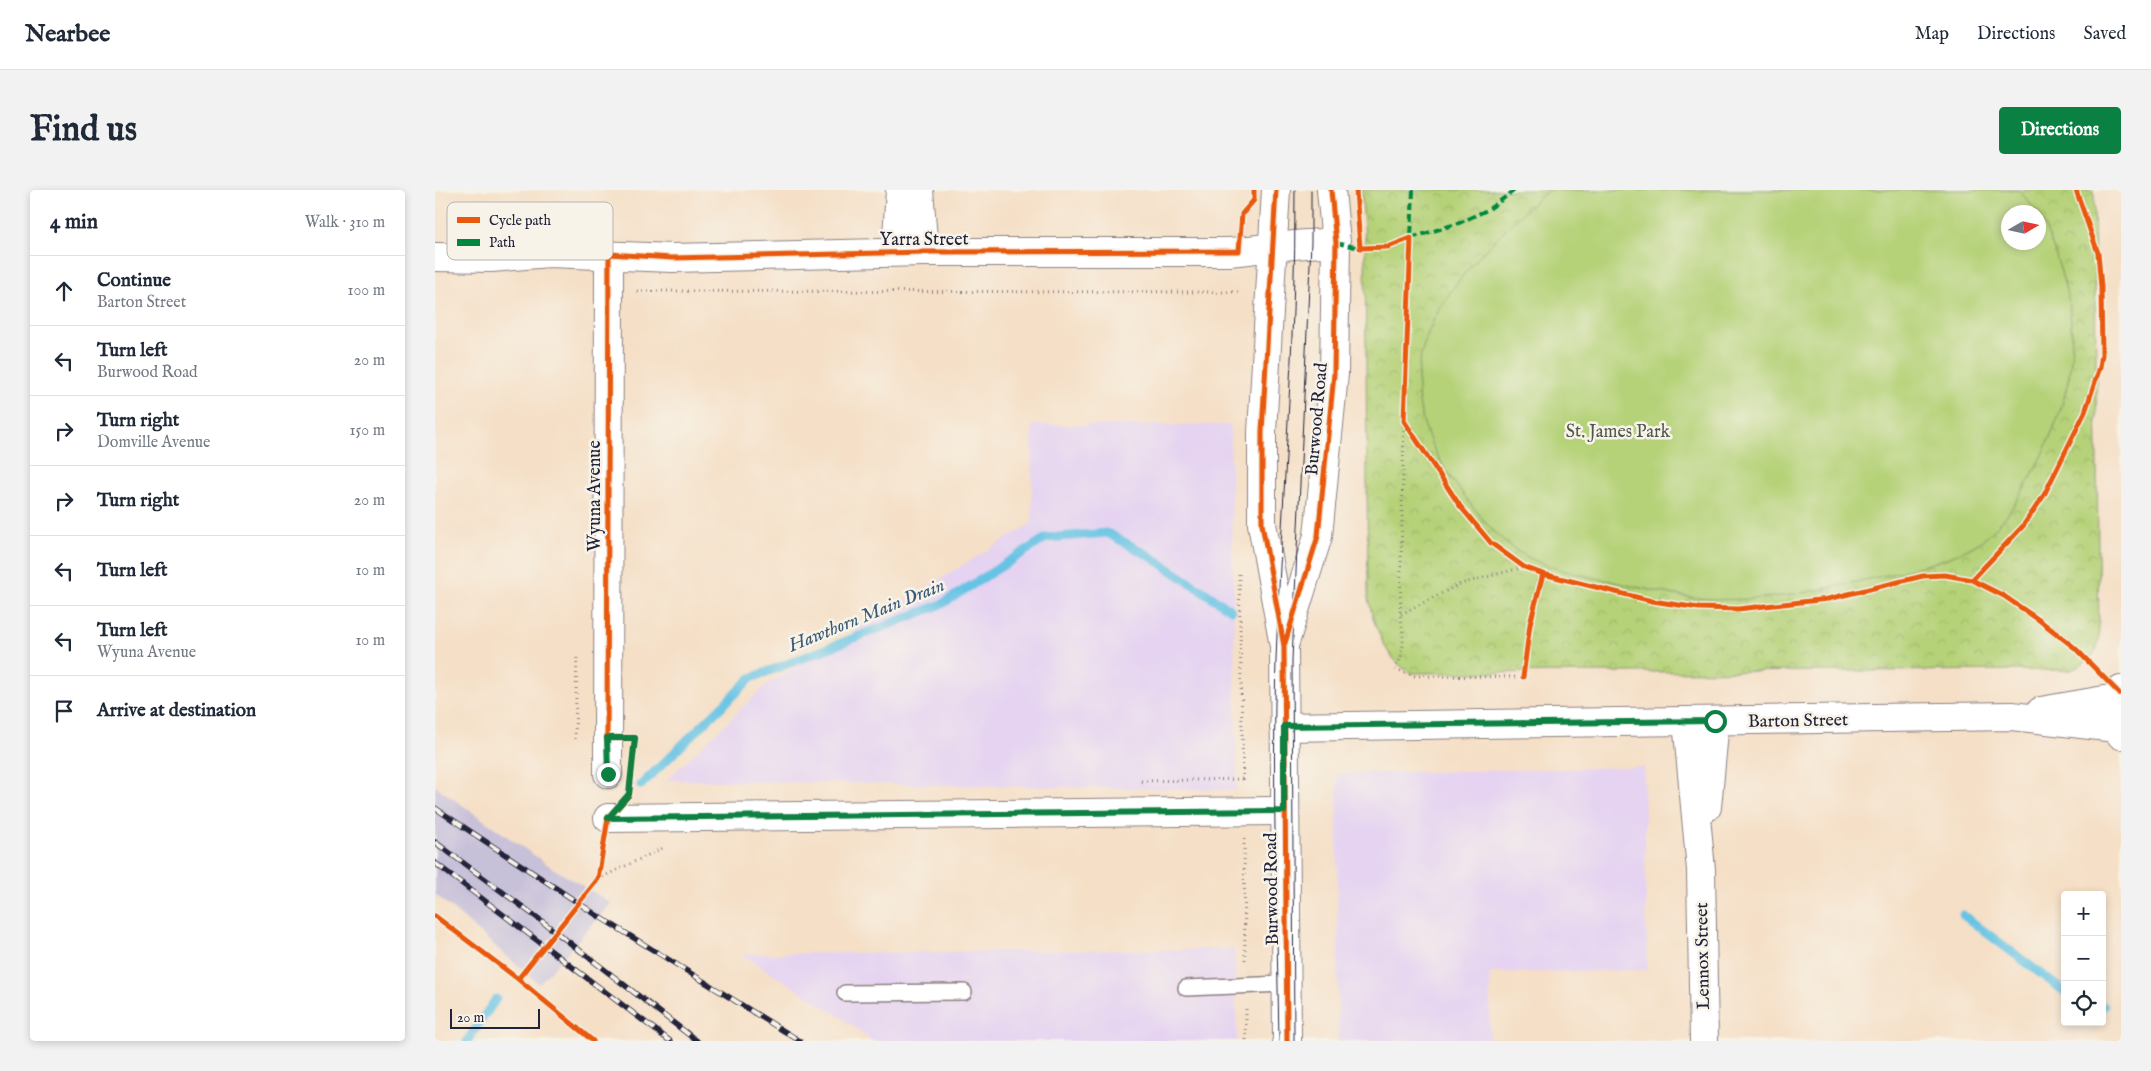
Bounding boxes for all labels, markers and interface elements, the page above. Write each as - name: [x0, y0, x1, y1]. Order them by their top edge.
- text: Nearbee: [25, 19, 110, 50]
- text: Map: [1915, 23, 1949, 46]
- text: Directions: [1977, 23, 2055, 46]
- text: Saved: [2083, 23, 2126, 46]
- button: Directions: [1999, 107, 2121, 154]
- text: Find us: [30, 108, 137, 153]
- legend: [447, 202, 613, 260]
- north arrow: [2001, 205, 2046, 250]
- text: 4 min: [50, 209, 98, 236]
- text: Cycle path: [489, 212, 551, 230]
- text: Walk · 310 m: [305, 213, 385, 233]
- street label: Yarra Street: [879, 229, 969, 252]
- text: Path: [489, 234, 516, 252]
- text: Continue: [97, 269, 171, 293]
- icon: ahead: [50, 277, 78, 305]
- text: 100 m: [348, 281, 385, 301]
- text: Barton Street: [97, 293, 186, 313]
- text: Turn left: [97, 339, 168, 363]
- icon: left: [50, 347, 78, 375]
- text: 20 m: [354, 351, 385, 371]
- street label: Burwood Road: [1301, 361, 1334, 477]
- text: Burwood Road: [97, 363, 198, 383]
- text: Turn right: [97, 409, 179, 433]
- icon: right: [50, 417, 78, 445]
- text: 150 m: [350, 421, 385, 441]
- park label: St. James Park: [1566, 421, 1671, 444]
- text: Domville Avenue: [97, 433, 210, 453]
- street label: Wyuna Avenue: [584, 440, 607, 552]
- icon: right: [50, 487, 78, 515]
- text: Turn right: [97, 489, 179, 513]
- text: 20 m: [354, 491, 385, 511]
- icon: left: [50, 557, 78, 585]
- text: Turn left: [97, 559, 168, 583]
- text: 10 m: [355, 561, 385, 581]
- water label: Hawthorn Main Drain: [784, 574, 948, 659]
- text: Turn left: [97, 619, 168, 643]
- icon: left: [50, 627, 78, 655]
- text: 10 m: [355, 631, 385, 651]
- text: Wyuna Avenue: [97, 643, 196, 663]
- icon: arrive: [50, 697, 78, 725]
- text: Arrive at destination: [97, 699, 256, 723]
- street label: Barton Street: [1748, 709, 1848, 734]
- route start: [1704, 710, 1727, 733]
- route end: [597, 763, 620, 786]
- street label: Burwood Road: [1260, 832, 1285, 946]
- map controls: [2061, 891, 2106, 1026]
- button: +: [2061, 891, 2106, 936]
- street label: Lennox Street: [1691, 902, 1716, 1010]
- button: −: [2061, 936, 2106, 981]
- button: locate: [2061, 981, 2106, 1026]
- scale bar: [450, 1006, 540, 1029]
- text: 20 m: [457, 1009, 484, 1027]

